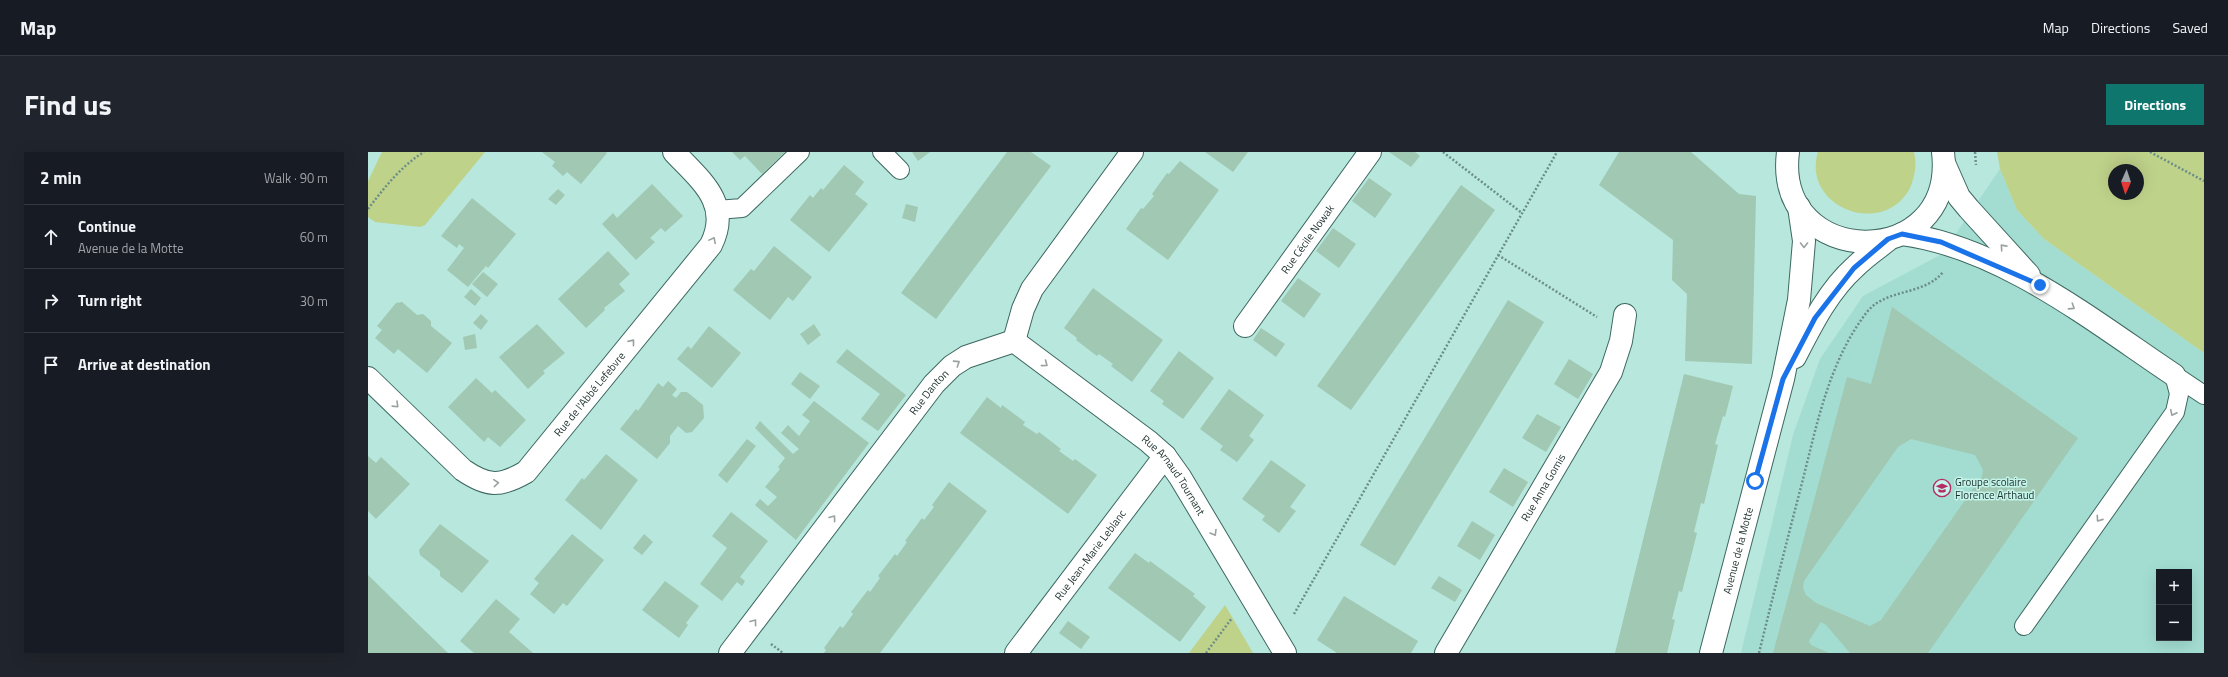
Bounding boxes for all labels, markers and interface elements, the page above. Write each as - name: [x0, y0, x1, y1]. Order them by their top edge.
- text: Map: [20, 13, 56, 42]
- text: Map: [2043, 17, 2069, 38]
- text: Directions: [2091, 17, 2150, 38]
- text: Saved: [2172, 17, 2208, 38]
- text: Find us: [24, 83, 112, 126]
- button: Directions: [2106, 84, 2204, 125]
- north arrow: [2108, 164, 2144, 200]
- text: 2 min: [40, 165, 81, 191]
- text: Walk · 90 m: [264, 168, 328, 188]
- street label: Rue Cécile Nowak: [1277, 201, 1338, 277]
- text: Continue: [78, 215, 136, 238]
- icon: ahead: [40, 226, 62, 248]
- text: 60 m: [300, 227, 328, 247]
- one-way arrow: [708, 237, 715, 244]
- text: Avenue de la Motte: [78, 238, 184, 258]
- one-way arrow: [1800, 242, 1808, 248]
- one-way arrow: [2000, 245, 2007, 252]
- route end: [2031, 276, 2049, 294]
- text: Turn right: [78, 289, 142, 312]
- icon: right: [40, 290, 62, 312]
- text: 30 m: [300, 291, 328, 311]
- one-way arrow: [2068, 302, 2075, 309]
- one-way arrow: [628, 340, 635, 347]
- street label: Rue de l'Abbé Lefebvre: [550, 348, 629, 440]
- text: Arrive at destination: [78, 353, 211, 376]
- icon: arrive: [40, 354, 62, 376]
- one-way arrow: [953, 360, 960, 367]
- one-way arrow: [1040, 360, 1047, 367]
- street label: Rue Danton: [905, 366, 952, 418]
- one-way arrow: [391, 401, 399, 408]
- one-way arrow: [2170, 408, 2178, 416]
- street label: Rue Arnaud Tournant: [1138, 431, 1209, 518]
- street label: Rue Anna Gomis: [1517, 450, 1569, 524]
- route start: [1746, 472, 1764, 490]
- place label: Groupe scolaire Florence Arthaud: [1955, 474, 2034, 503]
- one-way arrow: [493, 478, 499, 487]
- school or university icon: Groupe scolaire Florence Arthaud: [1932, 478, 1952, 498]
- street label: Avenue de la Motte: [1719, 505, 1757, 596]
- street label: Rue Jean-Marie Leblanc: [1051, 506, 1130, 604]
- one-way arrow: [2096, 515, 2104, 522]
- one-way arrow: [828, 516, 835, 523]
- one-way arrow: [1209, 529, 1216, 536]
- map controls: [2156, 569, 2192, 641]
- button: +: [2156, 569, 2192, 605]
- button: −: [2156, 605, 2192, 641]
- one-way arrow: [749, 619, 757, 626]

